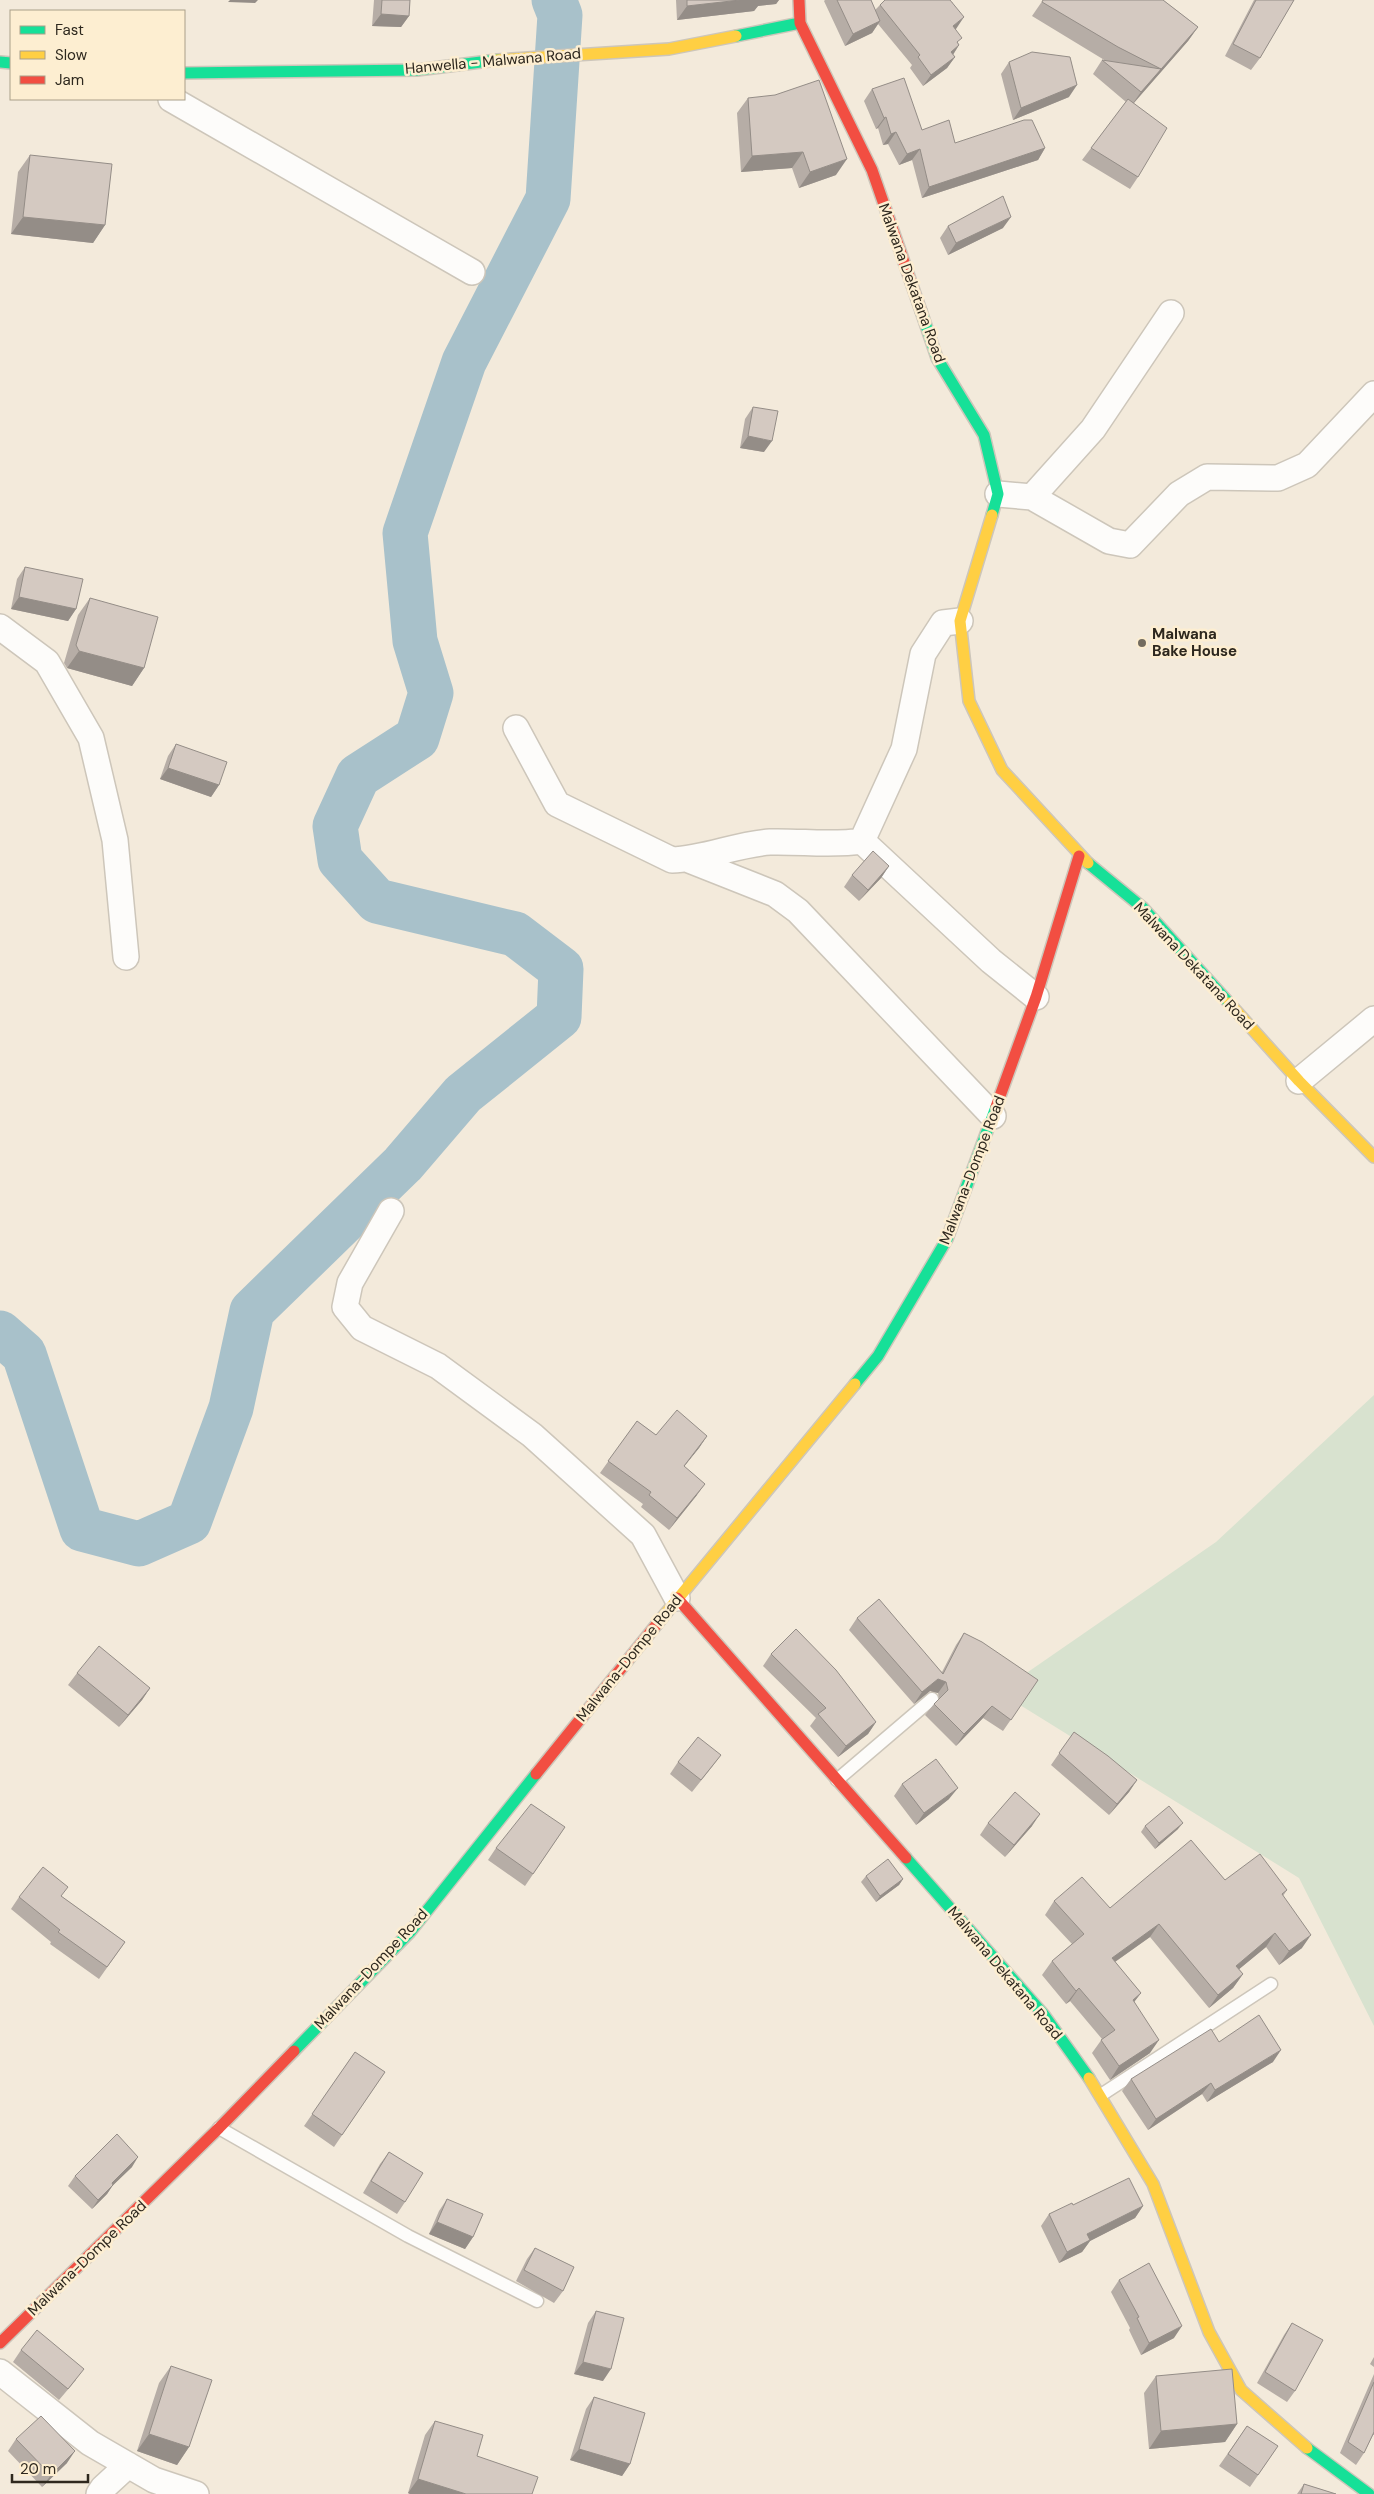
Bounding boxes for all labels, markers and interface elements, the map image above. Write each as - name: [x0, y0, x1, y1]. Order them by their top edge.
- legend: [10, 10, 185, 100]
- text: Fast: [55, 20, 84, 40]
- street label: Hanwella - Malwana Road: [404, 43, 582, 79]
- text: Slow: [55, 45, 88, 65]
- text: Jam: [55, 70, 84, 90]
- street label: Malwana Dekatana Road: [874, 201, 950, 365]
- place label: Malwana Bake House: [1152, 624, 1237, 661]
- marker: Malwana Bake House: [1136, 637, 1148, 649]
- street label: Malwana Dekatana Road: [1129, 898, 1259, 1034]
- street label: Malwana-Dompe Road: [934, 1093, 1010, 1247]
- street label: Malwana-Dompe Road: [572, 1590, 686, 1726]
- street label: Malwana Dekatana Road: [943, 1902, 1067, 2044]
- street label: Malwana-Dompe Road: [310, 1904, 432, 2034]
- street label: Malwana-Dompe Road: [23, 2196, 151, 2320]
- scale bar: [12, 2452, 89, 2484]
- text: 20 m: [20, 2459, 56, 2479]

